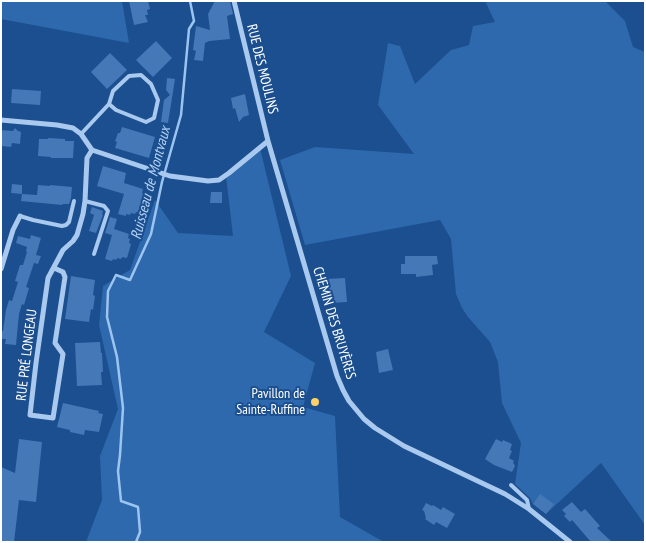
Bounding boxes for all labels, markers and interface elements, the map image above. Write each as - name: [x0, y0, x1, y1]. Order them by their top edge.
- street label: RUE DES MOULINS: [243, 22, 281, 116]
- water label: Ruisseau de Montvaux: [127, 125, 175, 241]
- street label: CHEMIN DES BRUYÈRES: [309, 265, 359, 381]
- street label: RUE PRÉ LONGEAU: [13, 308, 41, 402]
- place label: Pavillon de Sainte-Ruffine: [236, 386, 305, 418]
- marker: Pavillon de Sainte-Ruffine: [309, 396, 321, 408]

